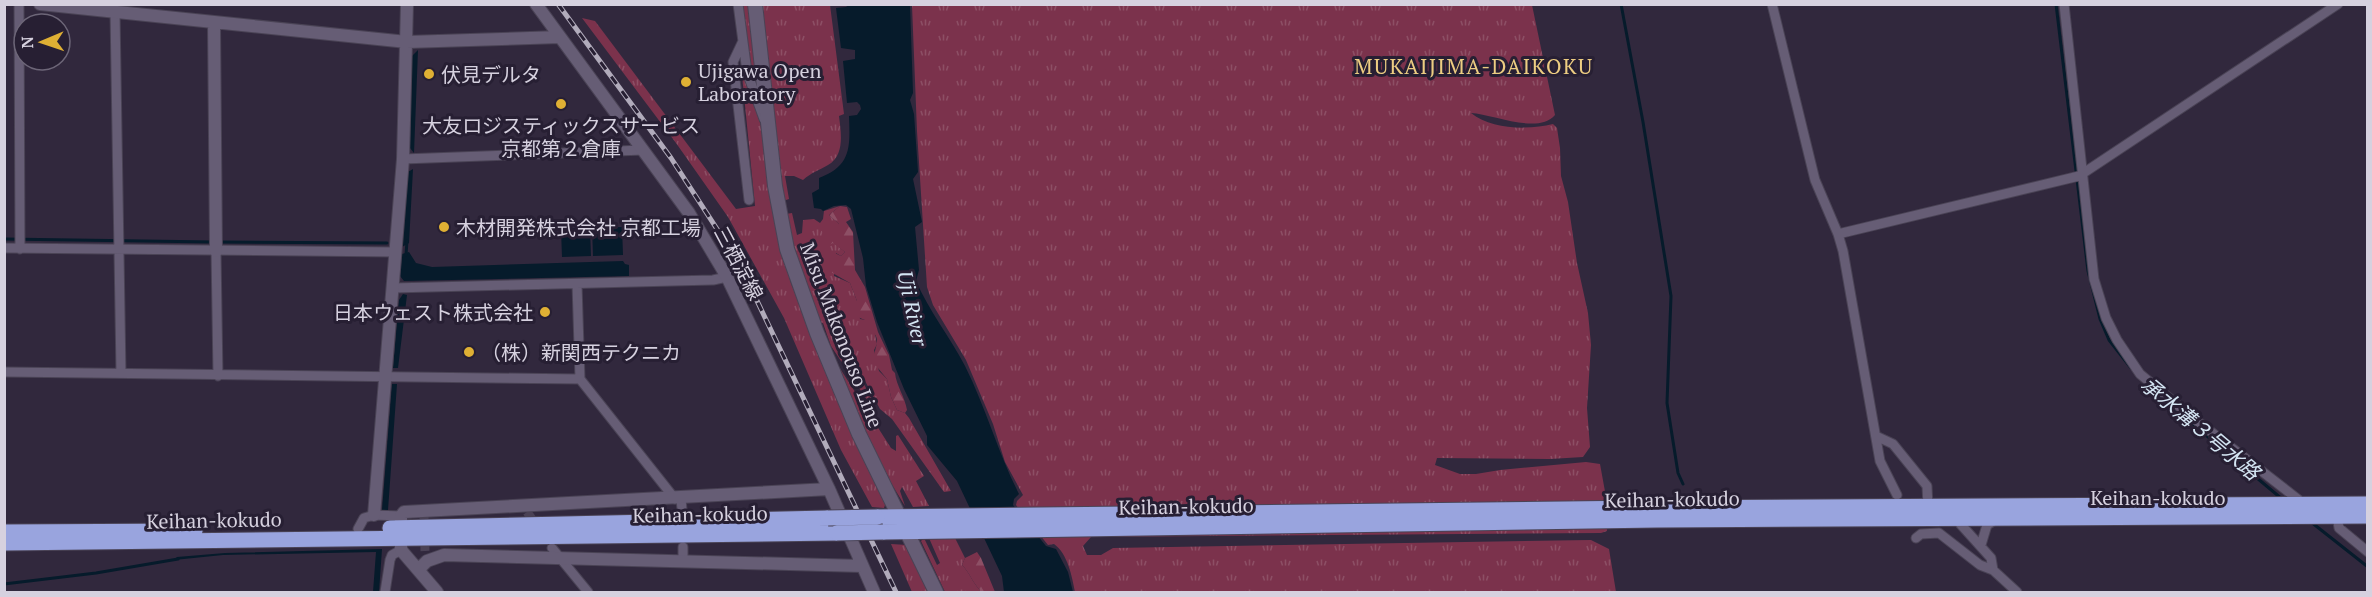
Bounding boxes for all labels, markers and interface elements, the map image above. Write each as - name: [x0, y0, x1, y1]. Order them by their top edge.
- north arrow: [12, 12, 72, 72]
- text: N: [16, 36, 38, 49]
- district label: MUKAIJIMA-DAIKOKU: [1354, 52, 1594, 80]
- place label: Ujigawa Open Laboratory: [698, 57, 822, 107]
- place label: 伏見デルタ: [441, 61, 541, 88]
- marker: 伏見デルタ: [422, 67, 436, 81]
- marker: Ujigawa Open Laboratory: [679, 75, 693, 89]
- marker: 大友ロジスティックスサービス 京都第２倉庫: [554, 97, 568, 111]
- place label: 大友ロジスティックスサービス 京都第２倉庫: [422, 112, 700, 162]
- place label: 木材開発株式会社 京都工場: [456, 214, 701, 241]
- marker: 木材開発株式会社 京都工場: [437, 220, 451, 234]
- street label: 三栖淀線: [708, 221, 770, 305]
- street label: Misu Mukonouso Line: [794, 239, 890, 431]
- water label: Uji River: [891, 268, 935, 349]
- place label: 日本ウェスト株式会社: [333, 299, 533, 326]
- marker: 日本ウェスト株式会社: [538, 305, 552, 319]
- place label: （株）新関西テクニカ: [481, 339, 681, 366]
- marker: （株）新関西テクニカ: [462, 345, 476, 359]
- water label: 承水溝３号水路: [2136, 370, 2268, 487]
- street label: Keihan-kokudo: [1604, 484, 1740, 514]
- street label: Keihan-kokudo: [2090, 484, 2226, 511]
- street label: Keihan-kokudo: [1118, 491, 1254, 521]
- street label: Keihan-kokudo: [632, 499, 768, 529]
- street label: Keihan-kokudo: [146, 505, 282, 535]

